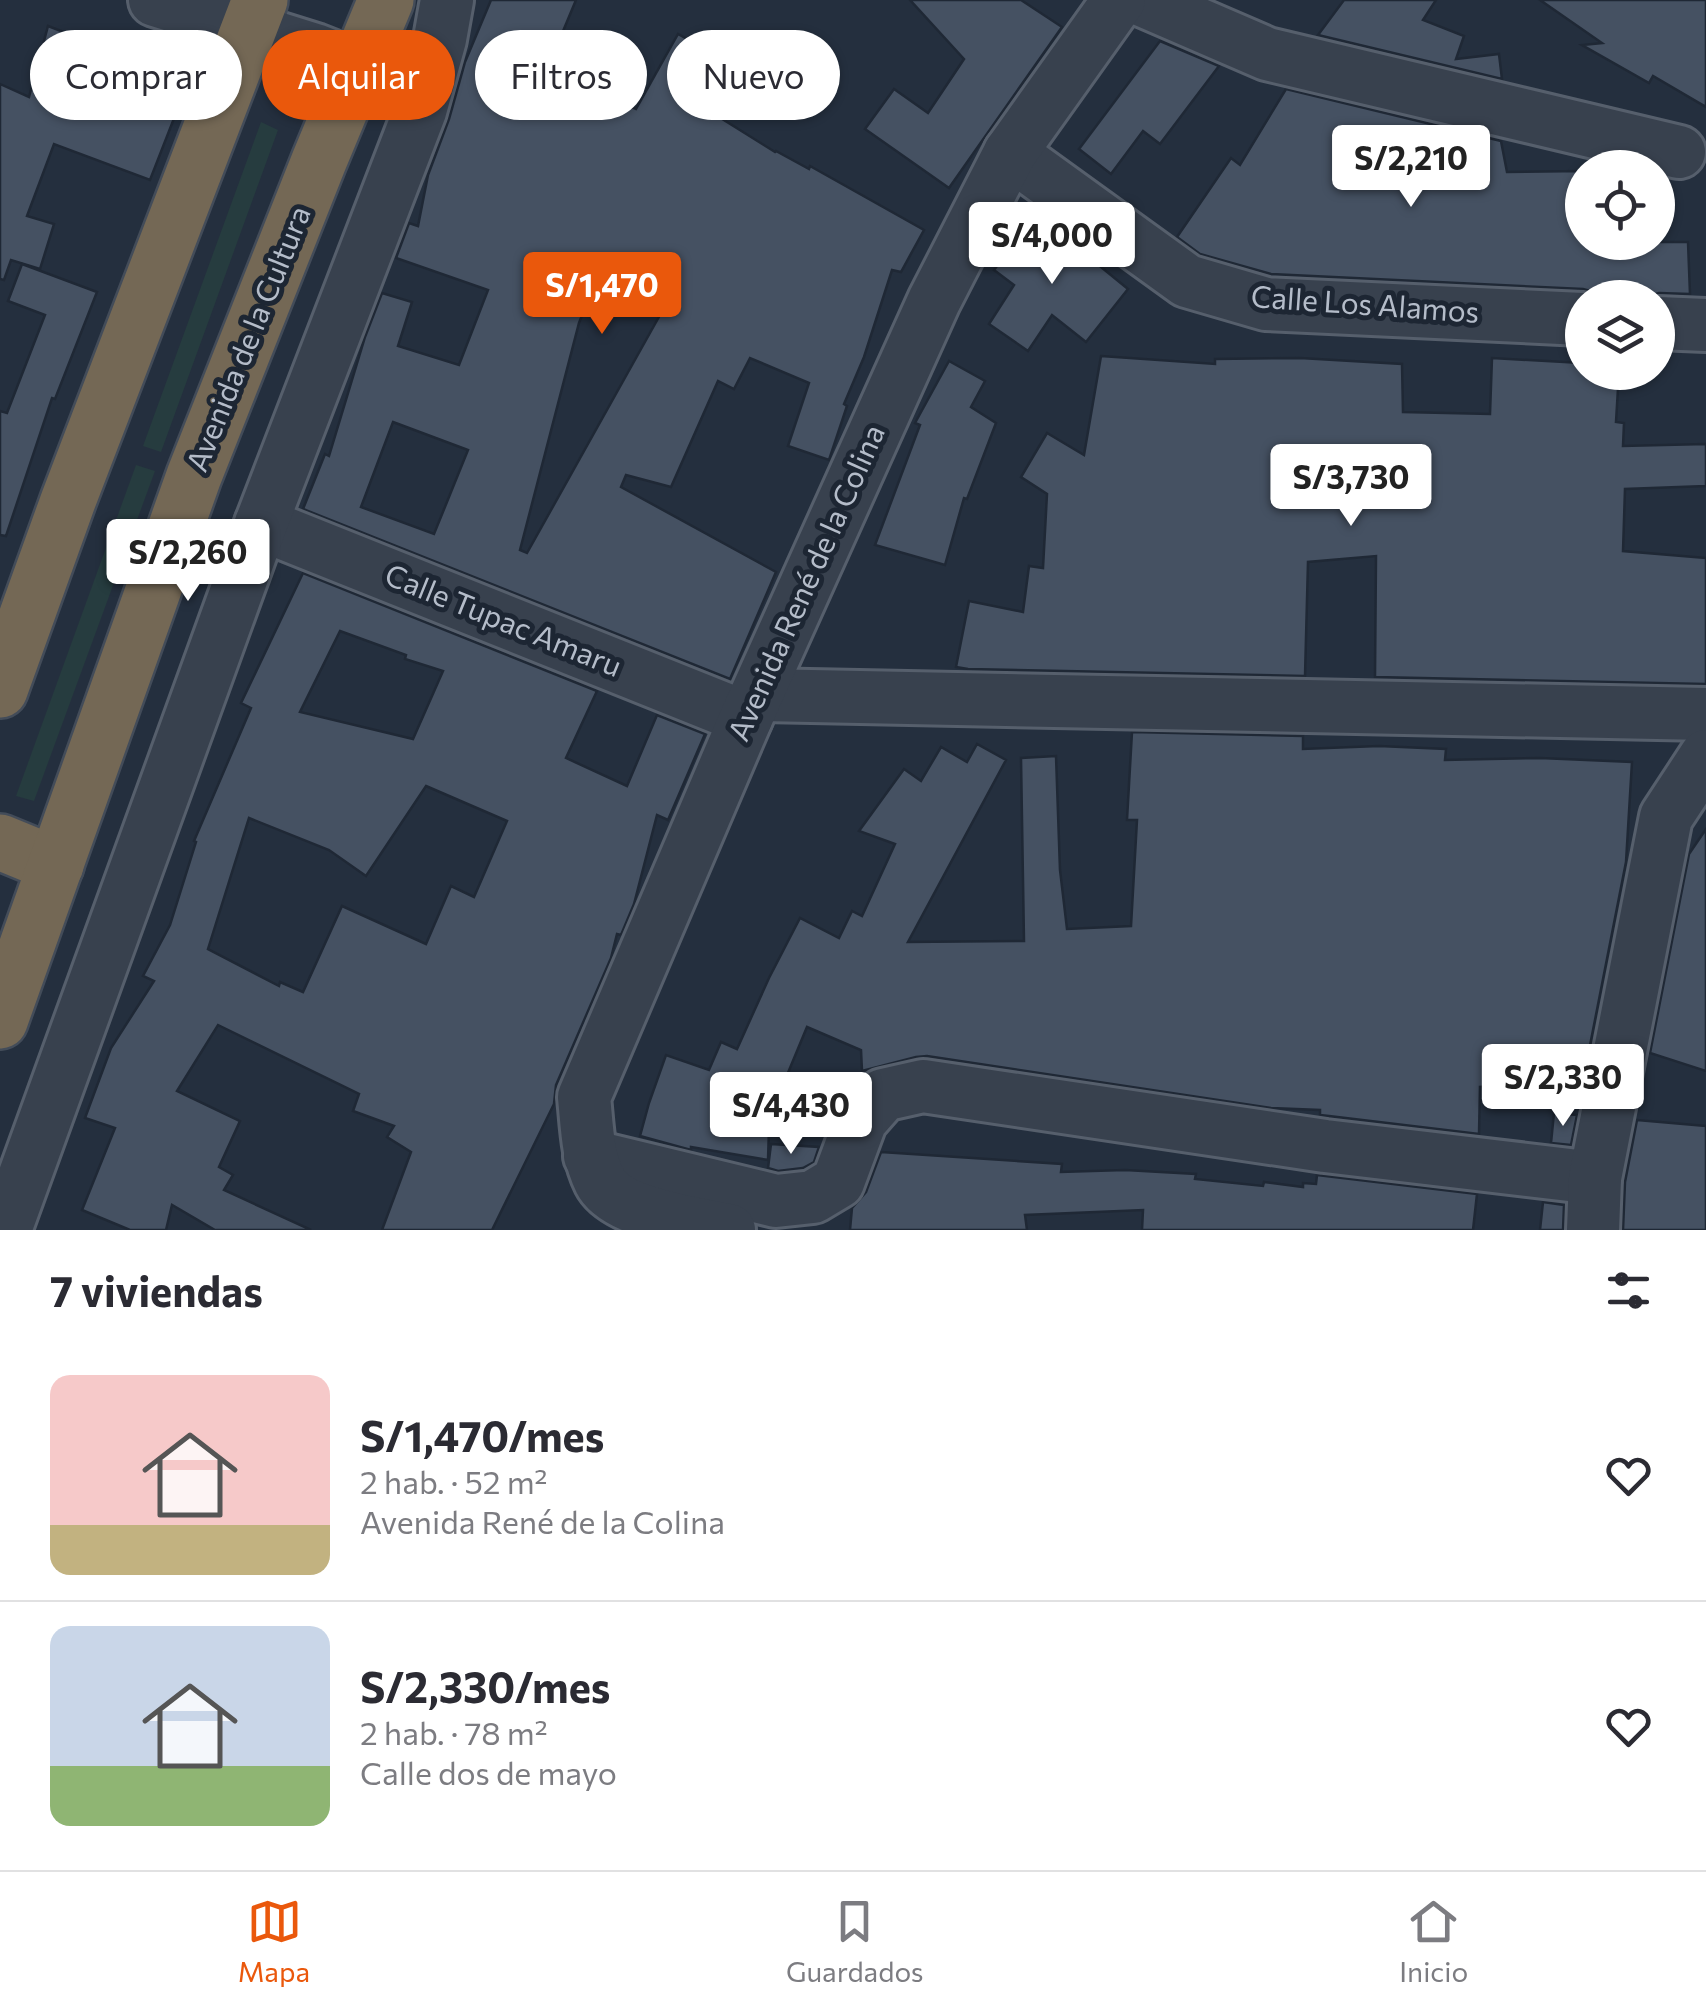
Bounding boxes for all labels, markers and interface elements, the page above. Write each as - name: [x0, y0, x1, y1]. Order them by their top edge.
- chip: Comprar: [30, 30, 242, 120]
- chip: Alquilar: [262, 30, 455, 120]
- chip: Filtros: [475, 30, 647, 120]
- chip: Nuevo: [667, 30, 840, 120]
- pin: S/2,210: [1319, 125, 1503, 210]
- text: S/2,210: [1354, 137, 1468, 177]
- map controls: [1565, 150, 1675, 390]
- button: locate: [1565, 150, 1675, 260]
- street label: Avenida de la Cultura: [176, 200, 317, 476]
- pin: S/4,000: [960, 202, 1144, 287]
- text: S/4,000: [991, 214, 1113, 254]
- pin: S/1,470: [510, 252, 694, 337]
- text: S/1,470: [545, 264, 659, 304]
- street label: Calle Los Alamos: [1250, 276, 1481, 329]
- button: layers: [1565, 280, 1675, 390]
- street label: Avenida René de la Colina: [718, 418, 891, 746]
- pin: S/3,730: [1259, 444, 1443, 529]
- text: S/3,730: [1292, 456, 1410, 496]
- pin: S/2,260: [96, 519, 280, 604]
- text: S/2,260: [129, 531, 247, 571]
- street label: Calle Tupac Amaru: [380, 554, 628, 683]
- pin: S/2,330: [1471, 1044, 1655, 1129]
- text: S/2,330: [1504, 1056, 1622, 1096]
- pin: S/4,430: [699, 1072, 883, 1157]
- text: S/4,430: [732, 1084, 850, 1124]
- icon: filters: [1601, 1263, 1656, 1318]
- text: 7 viviendas: [50, 1264, 263, 1316]
- text: S/1,470/mes: [360, 1409, 604, 1461]
- icon: home: [130, 1415, 250, 1535]
- icon: heart: [1601, 1448, 1656, 1503]
- text: 2 hab. · 52 m²: [360, 1461, 548, 1501]
- text: Avenida René de la Colina: [360, 1501, 725, 1541]
- text: S/2,330/mes: [360, 1660, 610, 1712]
- icon: home: [130, 1666, 250, 1786]
- icon: heart: [1601, 1699, 1656, 1754]
- text: 2 hab. · 78 m²: [360, 1712, 548, 1752]
- text: Calle dos de mayo: [360, 1752, 617, 1792]
- tab: Mapa: [238, 1894, 310, 1988]
- tab: Guardados: [786, 1894, 924, 1988]
- tab: Inicio: [1399, 1894, 1468, 1988]

